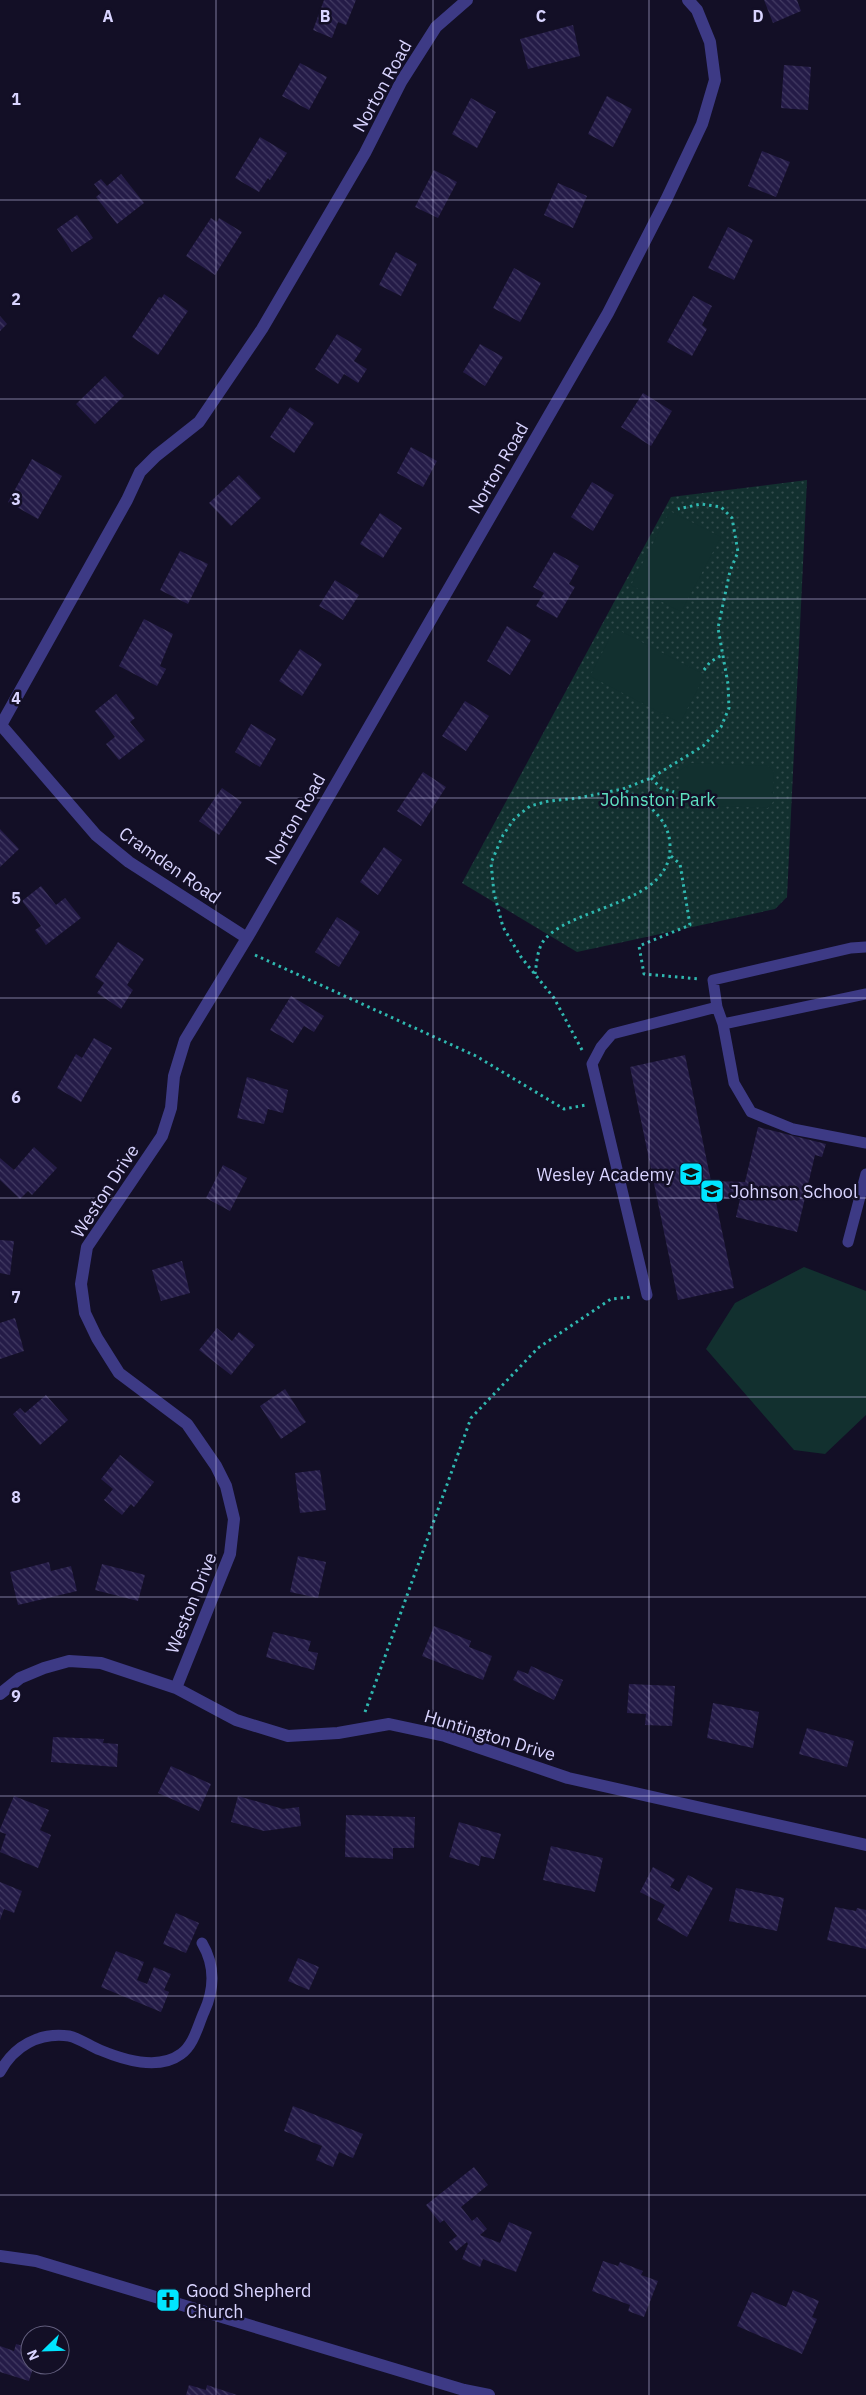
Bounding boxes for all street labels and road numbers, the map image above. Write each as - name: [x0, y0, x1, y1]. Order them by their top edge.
- street label: Norton Road: [347, 36, 417, 136]
- street label: Norton Road: [463, 418, 533, 518]
- street label: Norton Road: [260, 769, 330, 869]
- street label: Cramden Road: [115, 821, 225, 909]
- street label: Weston Drive: [66, 1140, 144, 1242]
- street label: Weston Drive: [160, 1549, 222, 1657]
- street label: Huntington Drive: [421, 1704, 559, 1766]

